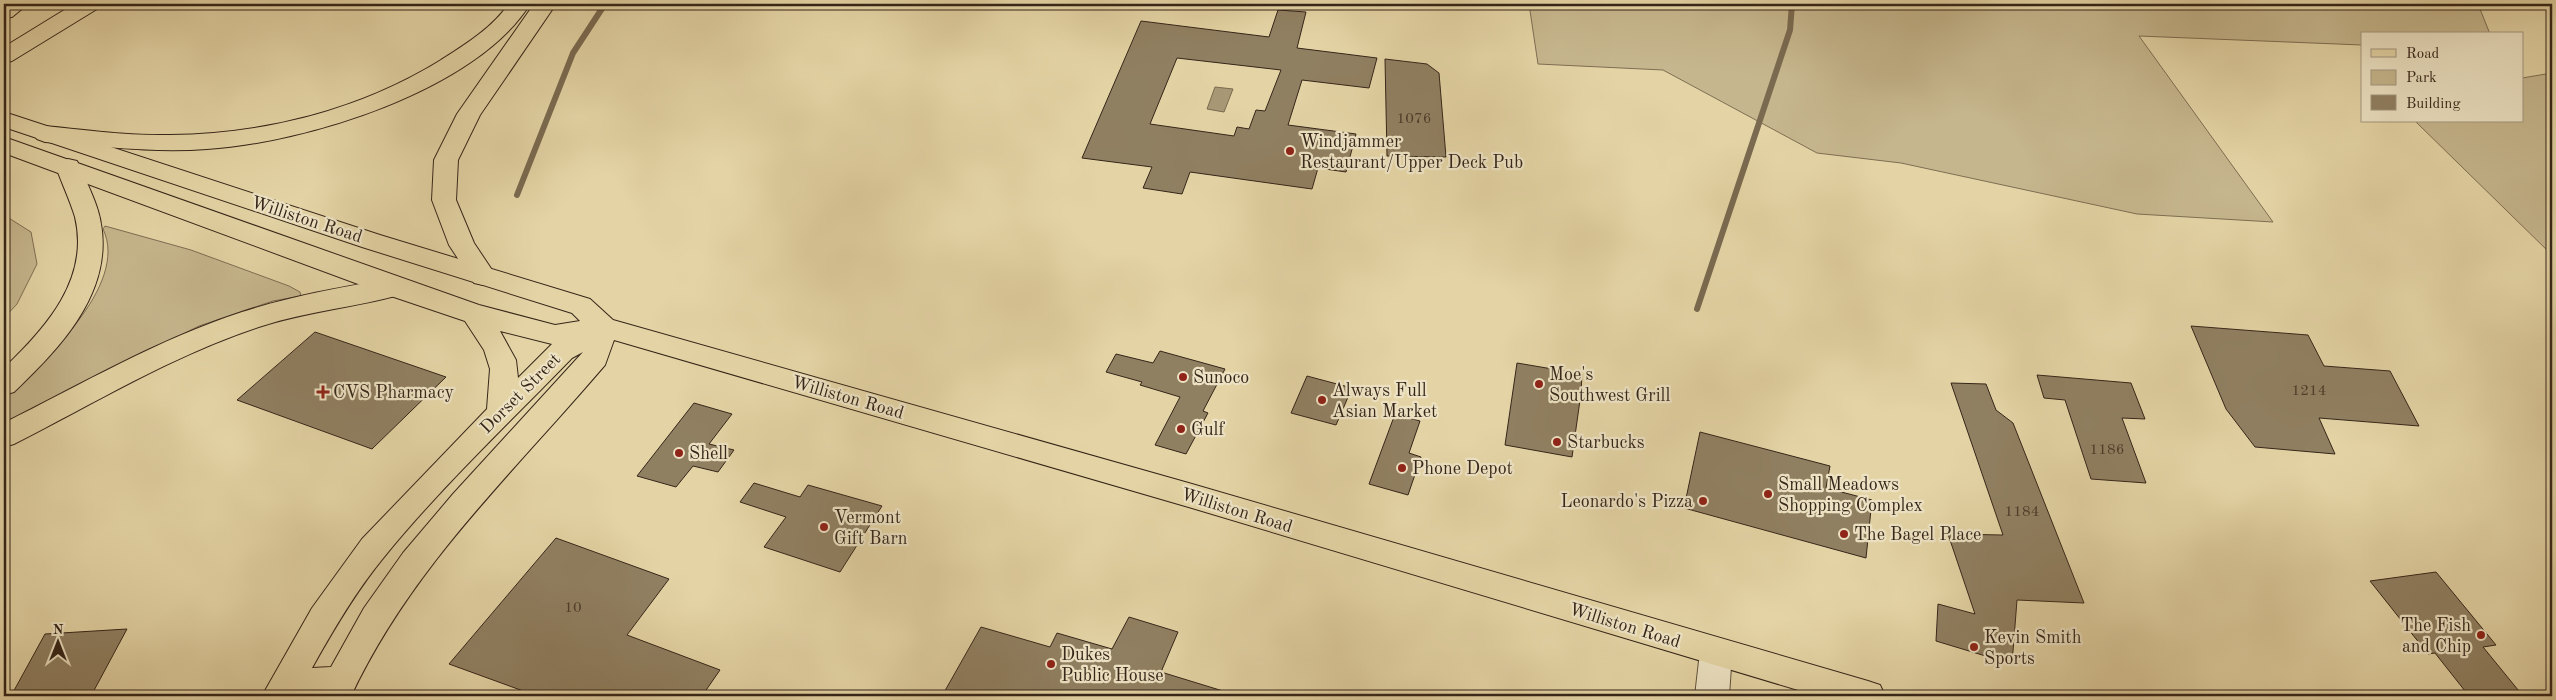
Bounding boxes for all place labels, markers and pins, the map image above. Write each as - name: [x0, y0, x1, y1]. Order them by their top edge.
- place label: Windjammer Restaurant/Upper Deck Pub: [1300, 133, 1523, 172]
- marker: Windjammer Restaurant/Upper Deck Pub: [1284, 145, 1296, 157]
- place label: Moe's Southwest Grill: [1549, 366, 1670, 405]
- place label: Sunoco: [1193, 369, 1249, 387]
- marker: Sunoco: [1177, 371, 1189, 383]
- marker: Moe's Southwest Grill: [1533, 378, 1545, 390]
- place label: Always Full Asian Market: [1332, 382, 1437, 421]
- place label: CVS Pharmacy: [333, 384, 454, 402]
- marker: CVS Pharmacy: [317, 386, 329, 398]
- marker: Always Full Asian Market: [1316, 394, 1328, 406]
- place label: Gulf: [1191, 421, 1225, 439]
- marker: Gulf: [1175, 423, 1187, 435]
- place label: Starbucks: [1567, 434, 1645, 452]
- marker: Starbucks: [1551, 436, 1563, 448]
- place label: Shell: [689, 445, 728, 463]
- marker: Shell: [673, 447, 685, 459]
- place label: Phone Depot: [1412, 460, 1513, 478]
- marker: Phone Depot: [1396, 462, 1408, 474]
- place label: Small Meadows Shopping Complex: [1778, 476, 1923, 515]
- marker: Small Meadows Shopping Complex: [1762, 488, 1774, 500]
- place label: Leonardo's Pizza: [1560, 493, 1693, 511]
- marker: Leonardo's Pizza: [1697, 495, 1709, 507]
- place label: Vermont Gift Barn: [834, 509, 908, 548]
- marker: Vermont Gift Barn: [818, 521, 830, 533]
- place label: The Bagel Place: [1854, 526, 1981, 544]
- marker: The Bagel Place: [1838, 528, 1850, 540]
- place label: The Fish and Chip: [2400, 617, 2471, 656]
- place label: Kevin Smith Sports: [1984, 629, 2082, 668]
- marker: The Fish and Chip: [2475, 629, 2487, 641]
- marker: Kevin Smith Sports: [1968, 641, 1980, 653]
- place label: Dukes Public House: [1061, 646, 1164, 685]
- marker: Dukes Public House: [1045, 658, 1057, 670]

